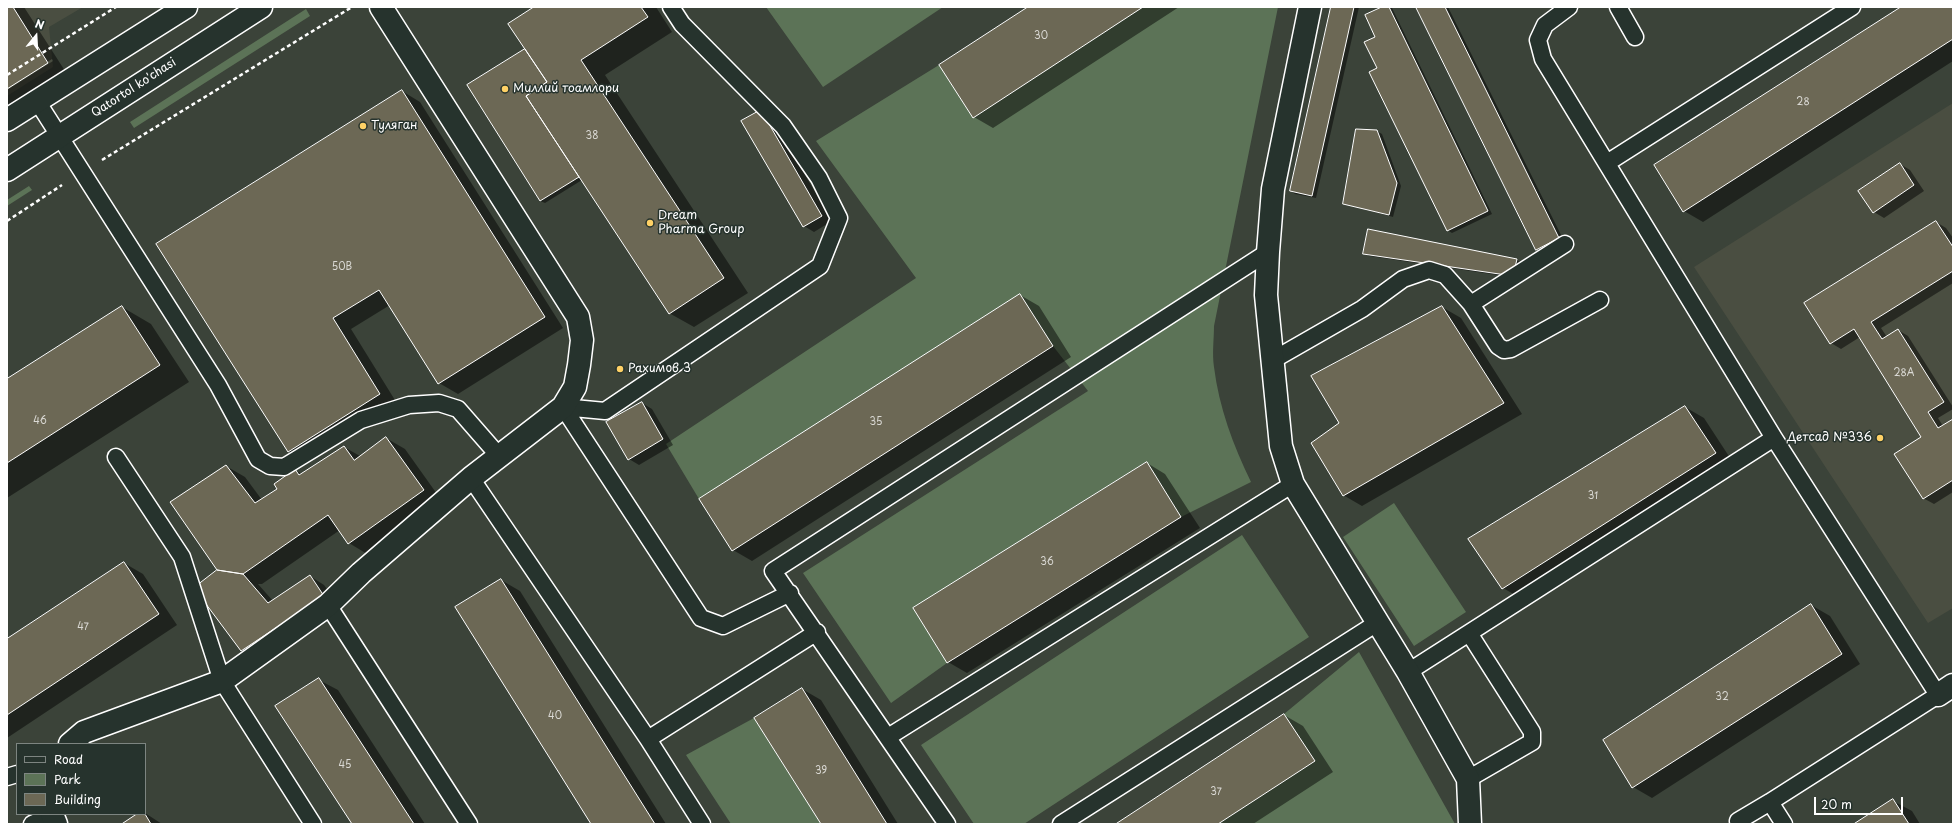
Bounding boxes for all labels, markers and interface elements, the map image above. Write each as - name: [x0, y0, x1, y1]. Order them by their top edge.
- text: N: [33, 15, 47, 34]
- north arrow: [16, 16, 56, 56]
- house number: 30: [1034, 30, 1048, 42]
- street label: Qatortol ko'chasi: [89, 55, 179, 121]
- place label: Миллий тоамлори: [513, 82, 619, 96]
- marker: Миллий тоамлори: [500, 84, 510, 94]
- house number: 28: [1796, 96, 1810, 108]
- place label: Туляган: [371, 119, 418, 133]
- marker: Туляган: [358, 121, 368, 131]
- house number: 38: [586, 130, 598, 142]
- place label: Dream Pharma Group: [658, 209, 744, 237]
- marker: Dream Pharma Group: [645, 218, 655, 228]
- house number: 50В: [332, 261, 352, 273]
- place label: Рахимов 3: [628, 362, 691, 376]
- marker: Рахимов 3: [615, 364, 625, 374]
- house number: 28A: [1894, 367, 1914, 379]
- house number: 46: [33, 415, 47, 427]
- house number: 35: [870, 416, 882, 428]
- place label: Детсад №336: [1787, 431, 1872, 445]
- marker: Детсад №336: [1875, 433, 1885, 443]
- house number: 31: [1588, 490, 1598, 502]
- house number: 36: [1040, 556, 1054, 568]
- house number: 47: [77, 621, 89, 633]
- house number: 32: [1715, 691, 1729, 703]
- house number: 40: [548, 710, 562, 722]
- legend: [16, 743, 146, 815]
- text: Road: [54, 750, 83, 768]
- house number: 45: [339, 759, 351, 771]
- house number: 39: [815, 765, 827, 777]
- text: Park: [54, 770, 81, 788]
- house number: 37: [1210, 786, 1222, 798]
- scale bar: [1816, 789, 1905, 815]
- text: Building: [54, 790, 101, 808]
- text: 20 m: [1821, 795, 1852, 813]

